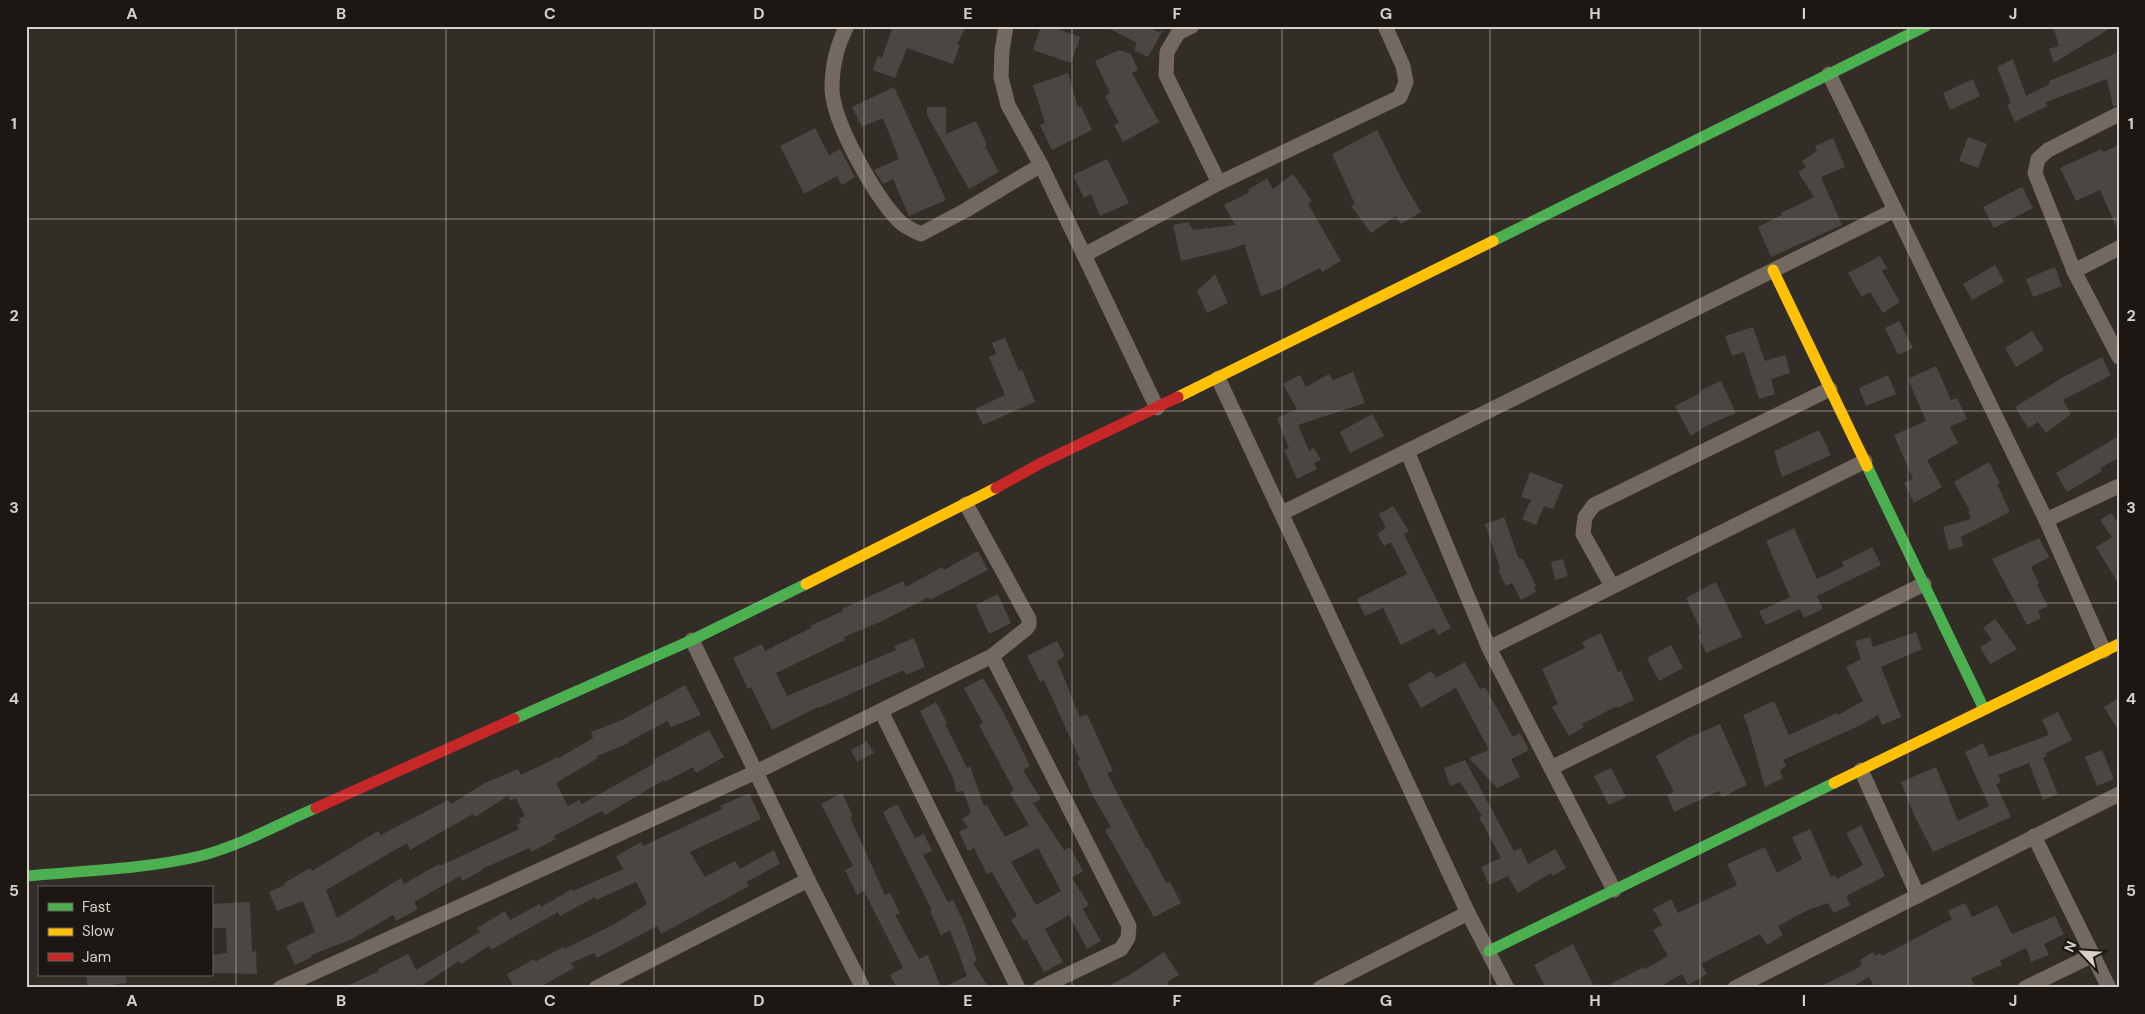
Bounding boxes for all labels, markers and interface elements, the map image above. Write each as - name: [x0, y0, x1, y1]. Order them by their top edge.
- text: A: [126, 3, 138, 24]
- text: B: [336, 3, 346, 24]
- text: C: [544, 3, 556, 24]
- text: D: [753, 3, 765, 24]
- text: E: [963, 3, 973, 24]
- text: F: [1173, 3, 1182, 24]
- text: G: [1380, 3, 1392, 24]
- text: H: [1589, 3, 1601, 24]
- text: I: [1802, 3, 1806, 24]
- text: J: [2009, 3, 2017, 24]
- text: 1: [11, 113, 17, 134]
- text: 1: [2128, 113, 2134, 134]
- text: 2: [9, 305, 19, 326]
- text: 2: [2126, 305, 2136, 326]
- text: 3: [9, 497, 19, 518]
- text: 3: [2126, 497, 2136, 518]
- text: 4: [9, 688, 19, 709]
- text: 4: [2126, 688, 2136, 709]
- text: 5: [9, 880, 19, 901]
- text: 5: [2126, 880, 2136, 901]
- legend: [38, 886, 212, 976]
- text: Fast: [82, 897, 111, 917]
- text: Slow: [82, 921, 115, 941]
- north arrow: [2058, 926, 2108, 976]
- text: N: [2060, 938, 2081, 955]
- text: Jam: [82, 947, 111, 967]
- text: A: [126, 990, 138, 1011]
- text: B: [336, 990, 346, 1011]
- text: C: [544, 990, 556, 1011]
- text: D: [753, 990, 765, 1011]
- text: E: [963, 990, 973, 1011]
- text: F: [1173, 990, 1182, 1011]
- text: G: [1380, 990, 1392, 1011]
- text: H: [1589, 990, 1601, 1011]
- text: I: [1802, 990, 1806, 1011]
- text: J: [2009, 990, 2017, 1011]

